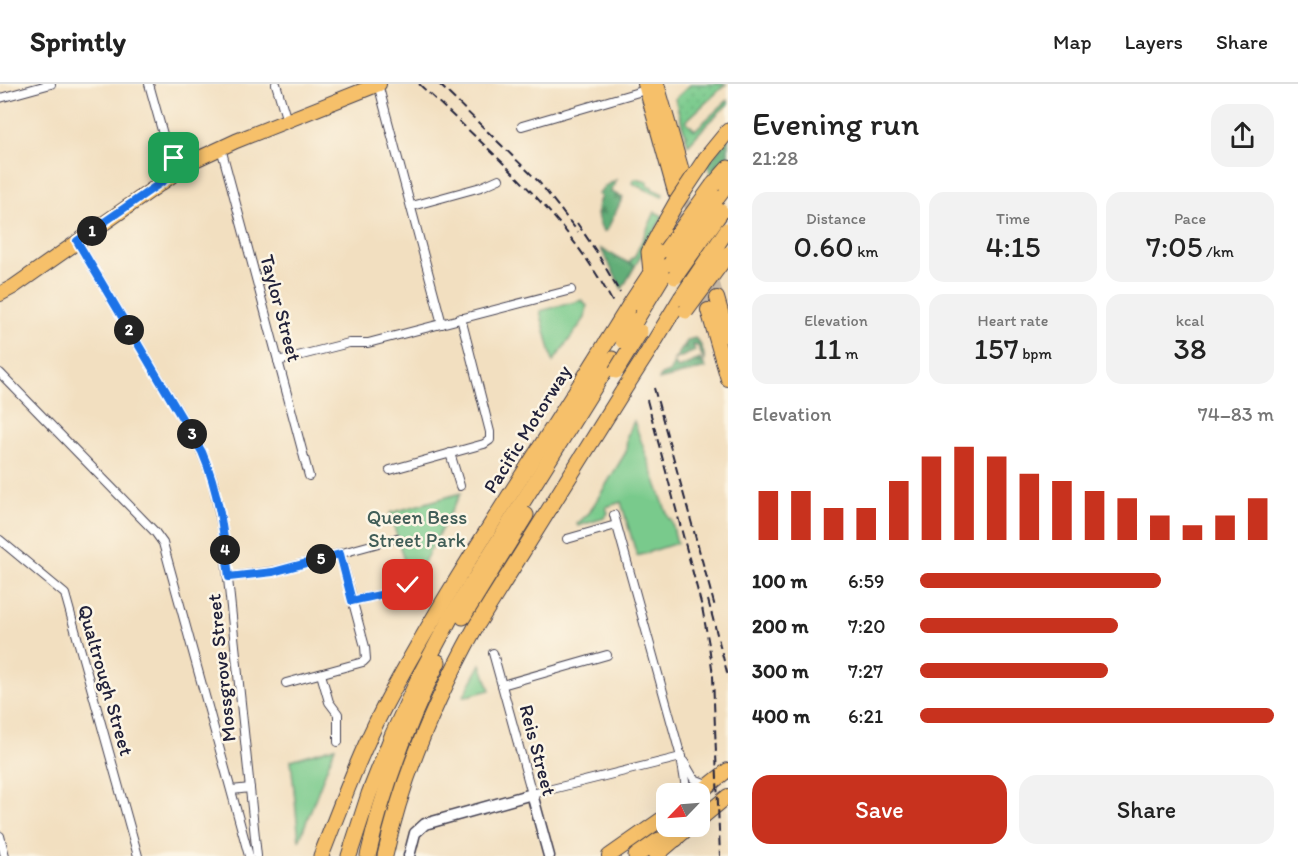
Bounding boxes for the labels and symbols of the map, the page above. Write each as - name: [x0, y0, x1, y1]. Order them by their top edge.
- pin: [148, 132, 199, 183]
- pin: 1: [77, 216, 107, 246]
- street label: Taylor Street: [255, 252, 307, 364]
- pin: 2: [114, 315, 144, 345]
- street label: Pacific Motorway: [478, 360, 576, 497]
- pin: 3: [177, 419, 207, 449]
- park label: Queen Bess Street Park: [367, 505, 467, 552]
- pin: 4: [210, 535, 240, 565]
- pin: 5: [306, 544, 336, 574]
- pin: [382, 559, 433, 610]
- street label: Mossgrove Street: [201, 592, 241, 743]
- street label: Qualtrough Street: [73, 602, 139, 759]
- street label: Reis Street: [514, 702, 562, 798]
- north arrow: [656, 783, 710, 837]

